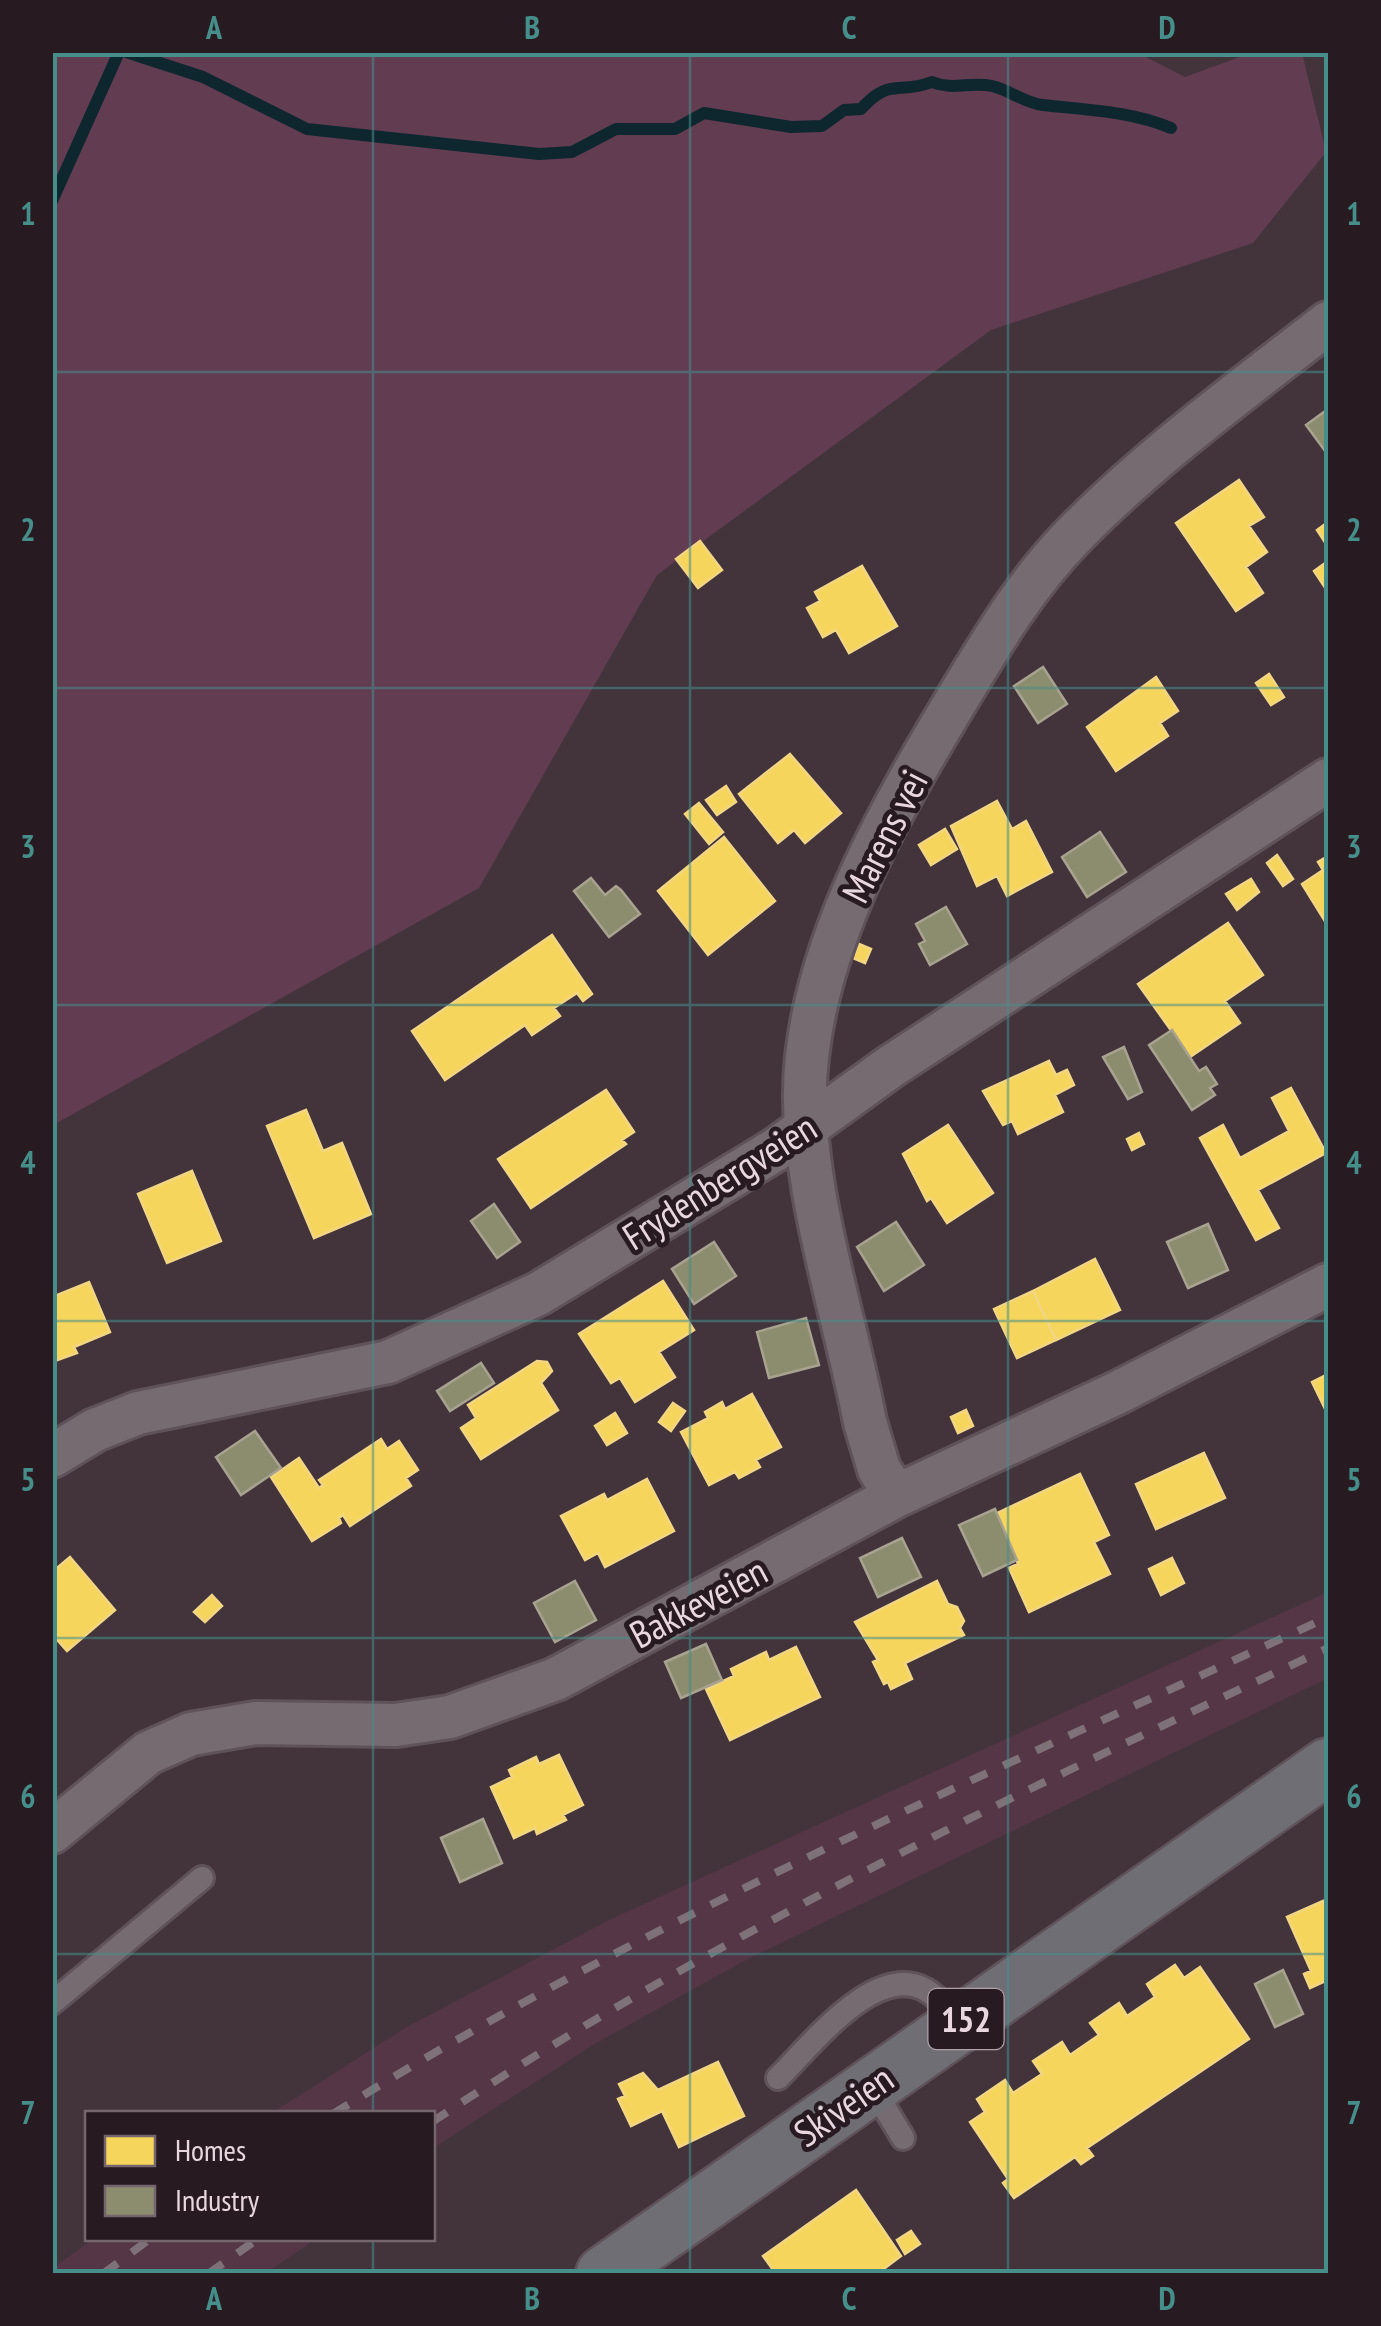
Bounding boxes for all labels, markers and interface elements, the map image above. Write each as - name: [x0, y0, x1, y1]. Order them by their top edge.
- text: A: [205, 6, 223, 48]
- text: B: [524, 6, 540, 48]
- text: C: [842, 6, 857, 48]
- text: D: [1158, 6, 1176, 48]
- text: 1: [20, 192, 36, 234]
- text: 1: [1346, 192, 1362, 234]
- text: 2: [20, 508, 36, 550]
- text: 2: [1346, 508, 1362, 550]
- street label: Marens vei: [830, 762, 938, 910]
- text: 3: [20, 825, 36, 867]
- text: 3: [1346, 825, 1362, 867]
- street label: Frydenbergveien: [613, 1102, 825, 1260]
- text: 4: [20, 1141, 36, 1183]
- text: 4: [1346, 1141, 1362, 1183]
- text: 5: [20, 1458, 36, 1500]
- text: 5: [1346, 1458, 1362, 1500]
- street label: Bakkeveien: [621, 1546, 775, 1658]
- text: 6: [20, 1775, 36, 1817]
- text: 6: [1346, 1775, 1362, 1817]
- road number: 152: [928, 1989, 1004, 2049]
- street label: Skiveien: [784, 2053, 902, 2157]
- text: 7: [20, 2091, 36, 2133]
- text: 7: [1346, 2091, 1362, 2133]
- legend: [85, 2111, 435, 2241]
- text: Homes: [175, 2130, 246, 2169]
- text: Industry: [175, 2180, 260, 2219]
- text: A: [205, 2277, 223, 2319]
- text: B: [524, 2277, 540, 2319]
- text: C: [842, 2277, 857, 2319]
- text: D: [1158, 2277, 1176, 2319]

